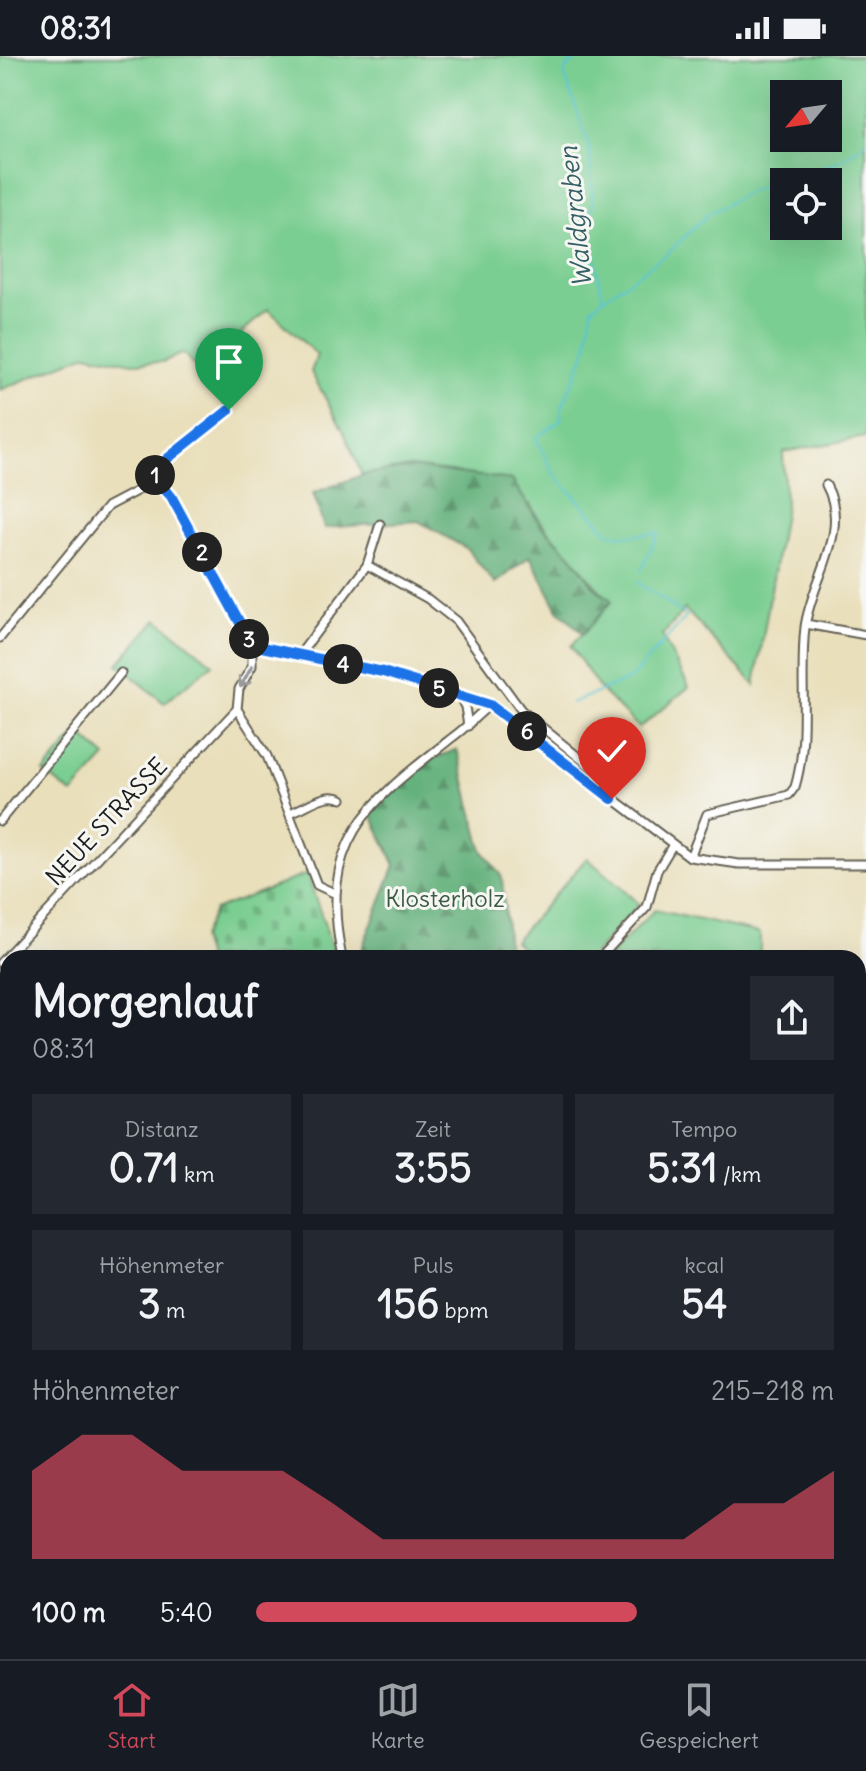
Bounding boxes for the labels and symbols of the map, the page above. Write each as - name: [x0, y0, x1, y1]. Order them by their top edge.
- north arrow: [770, 80, 842, 152]
- water label: Waldgraben: [551, 144, 599, 289]
- pin: [195, 328, 263, 410]
- pin: 1: [135, 455, 175, 495]
- pin: 2: [182, 532, 222, 572]
- pin: 3: [229, 619, 269, 659]
- pin: 4: [323, 644, 363, 684]
- one-way arrow: [237, 665, 253, 688]
- pin: 5: [419, 668, 459, 708]
- pin: 6: [507, 711, 547, 751]
- pin: [578, 717, 646, 799]
- street label: NEUE STRASSE: [39, 751, 173, 891]
- park label: Klosterholz: [385, 883, 505, 913]

